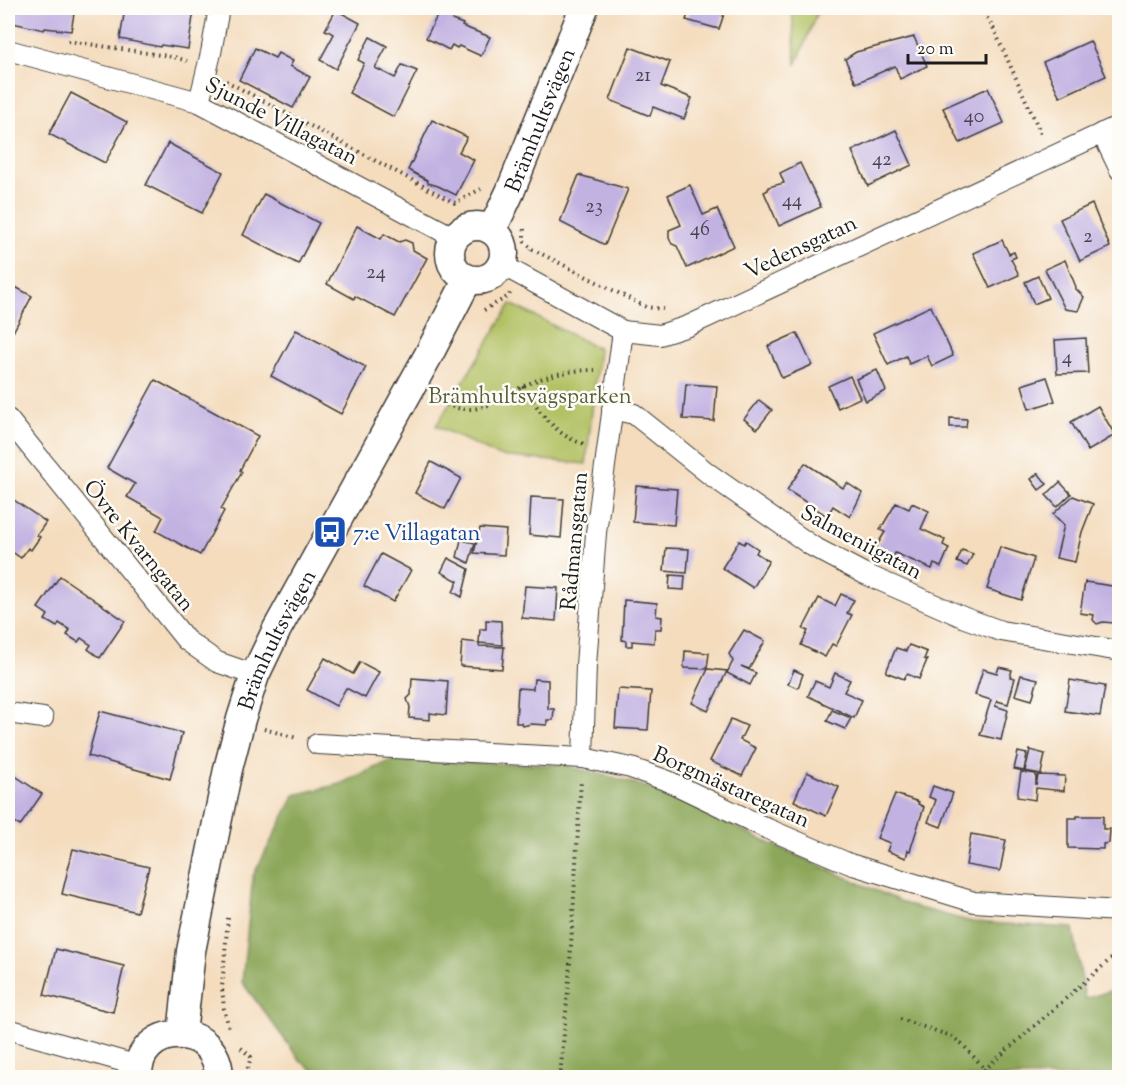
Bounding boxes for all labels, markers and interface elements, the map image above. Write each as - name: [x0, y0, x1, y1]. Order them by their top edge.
- scale bar: [908, 27, 986, 65]
- text: 20 m: [917, 37, 954, 63]
- street label: Brämhultsvägen: [498, 44, 585, 198]
- house number: 21: [635, 62, 651, 91]
- street label: Sjunde Villagatan: [199, 70, 363, 175]
- house number: 40: [964, 103, 984, 132]
- house number: 42: [872, 146, 892, 175]
- house number: 44: [782, 187, 802, 216]
- house number: 23: [585, 193, 603, 222]
- street label: Vedensgatan: [740, 209, 863, 289]
- house number: 46: [690, 216, 710, 245]
- house number: 2: [1083, 223, 1093, 252]
- house number: 24: [366, 259, 386, 288]
- house number: 4: [1062, 344, 1072, 373]
- park label: Brämhultsvägsparken: [428, 382, 632, 414]
- street label: Rådmansgatan: [554, 470, 598, 612]
- street label: Övre Kvarngatan: [74, 473, 202, 620]
- street label: Salmeniigatan: [794, 498, 927, 589]
- bus stop icon: 7:e Villagatan: [312, 514, 348, 550]
- place label: 7:e Villagatan: [353, 519, 481, 551]
- street label: Brämhultsvägen: [232, 564, 326, 715]
- street label: Borgmästaregatan: [647, 740, 815, 838]

